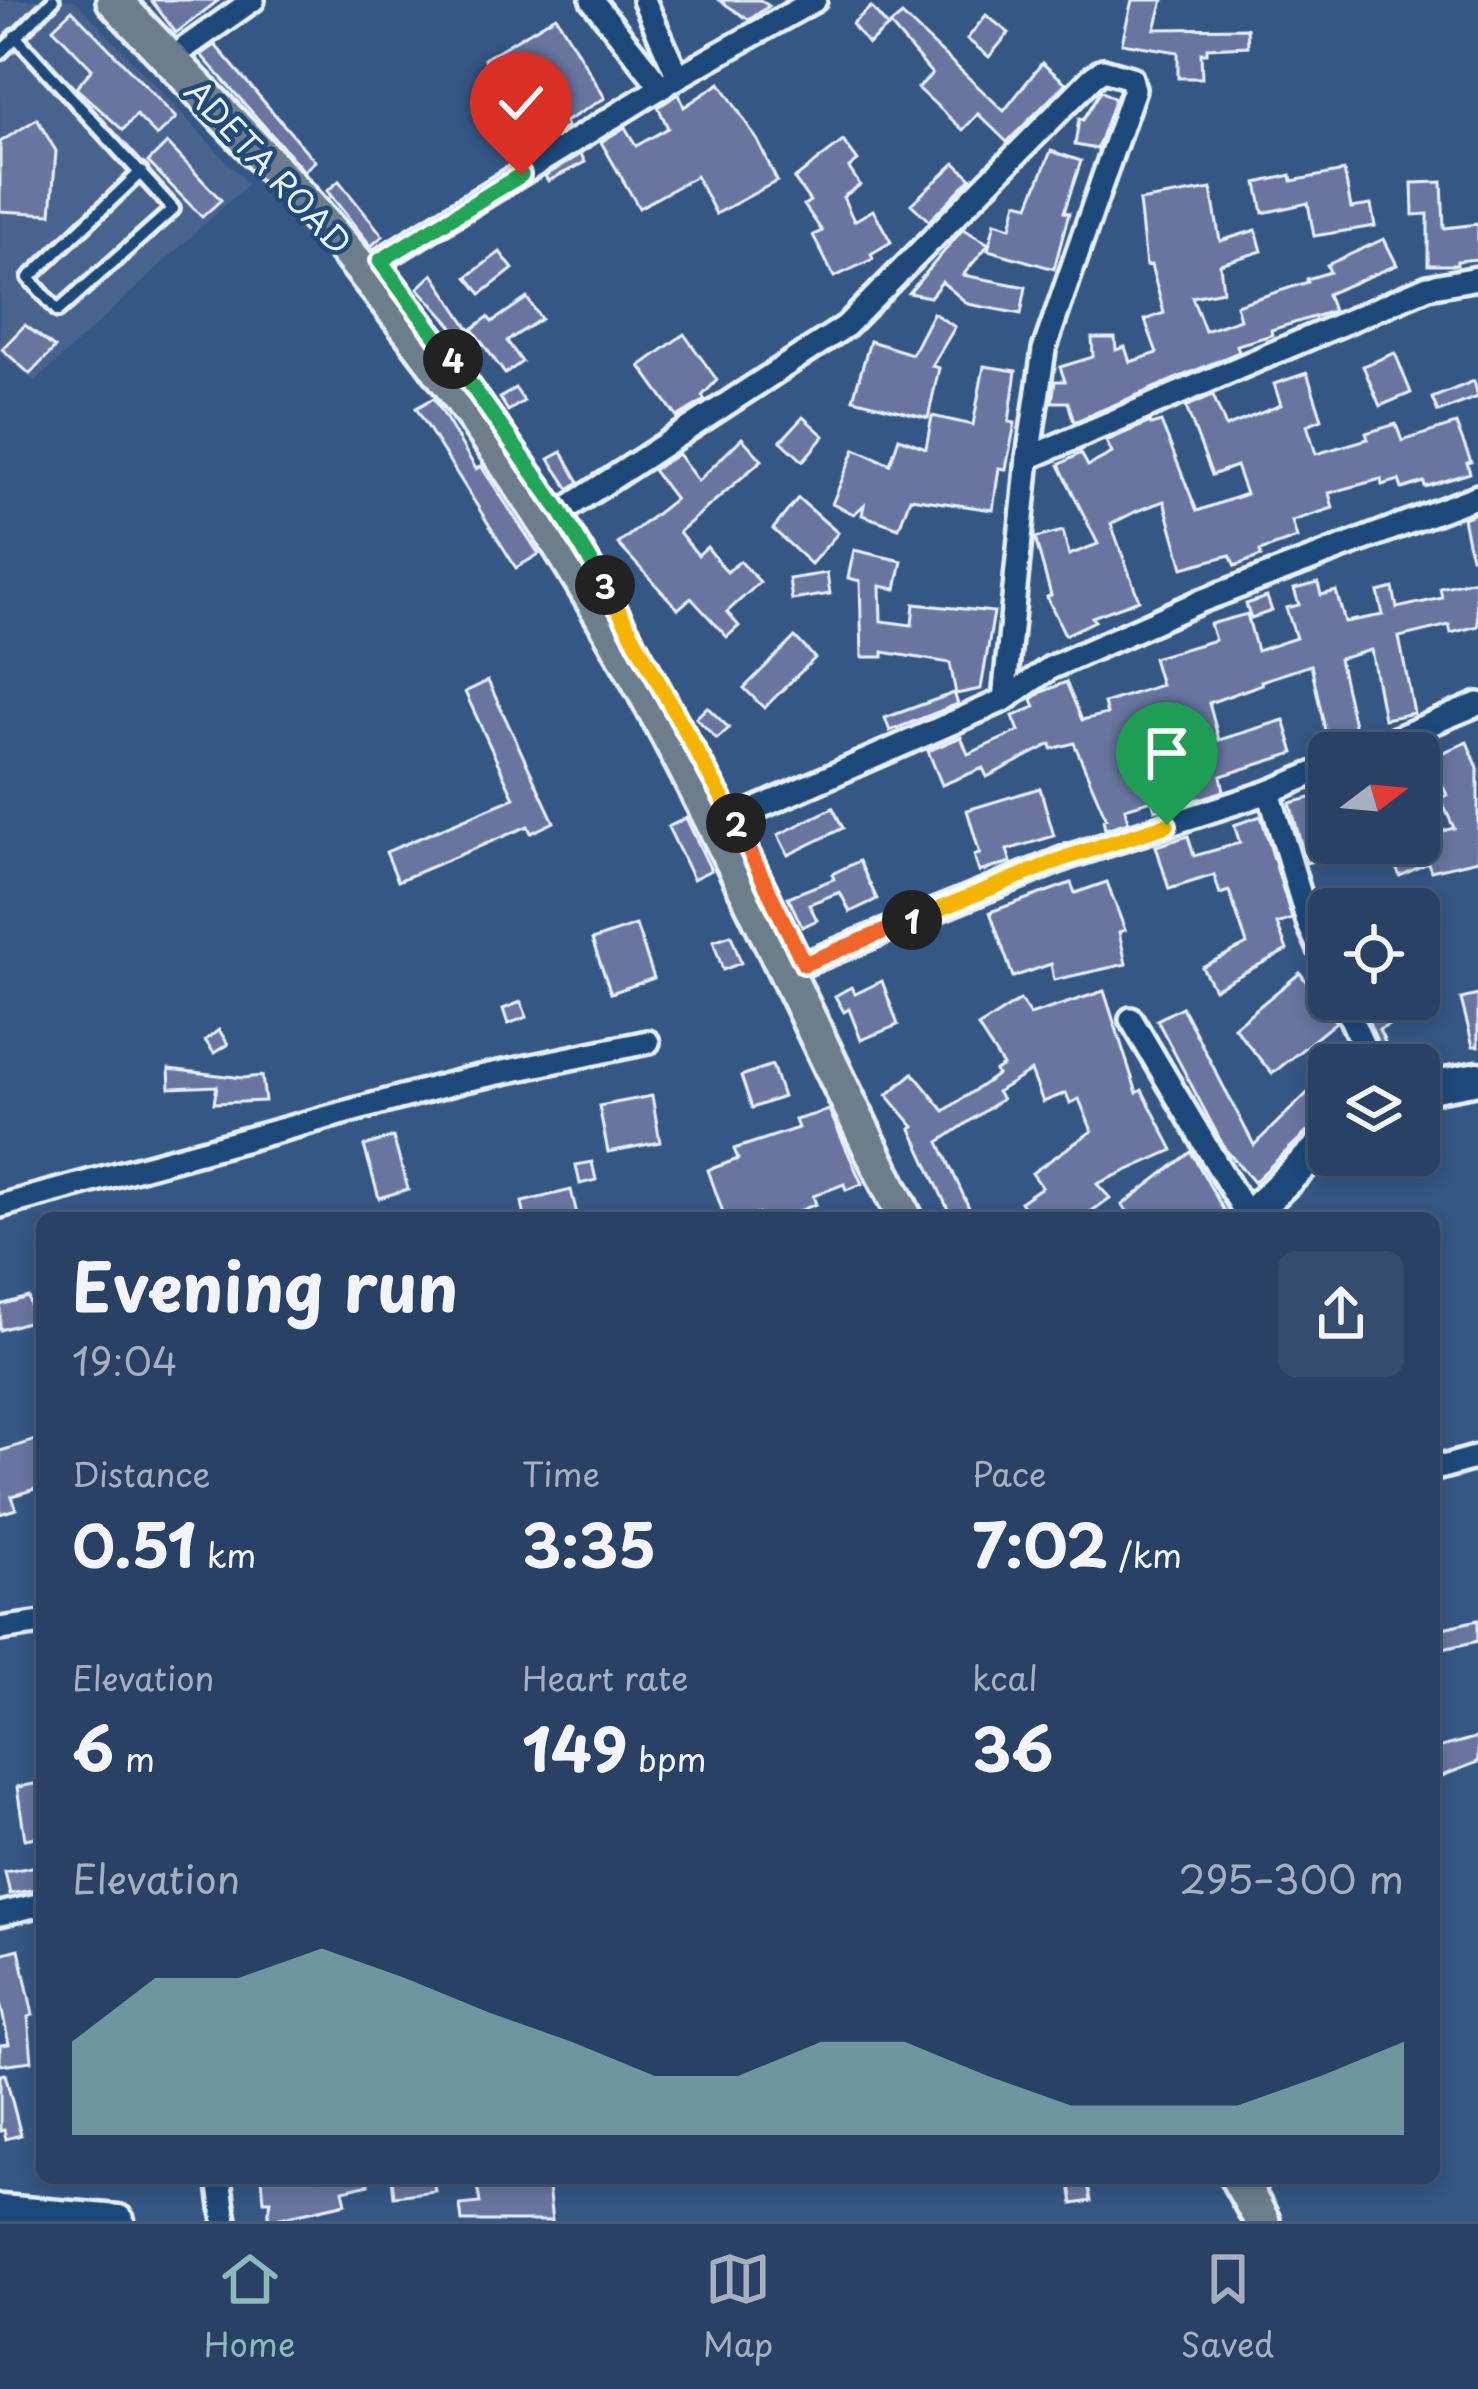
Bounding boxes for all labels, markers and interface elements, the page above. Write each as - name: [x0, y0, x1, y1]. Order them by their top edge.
- pin: [470, 52, 572, 175]
- street label: ADETA ROAD: [175, 66, 364, 265]
- icon: check: [488, 70, 554, 136]
- pin: 4: [423, 329, 483, 389]
- text: 4: [442, 334, 464, 384]
- pin: 3: [575, 555, 635, 615]
- text: 3: [594, 560, 616, 610]
- pin: [1116, 702, 1218, 825]
- icon: arrive: [1134, 720, 1200, 786]
- north arrow: [1308, 732, 1440, 864]
- map controls: [1308, 732, 1440, 1176]
- pin: 2: [706, 793, 766, 853]
- text: 2: [724, 798, 748, 848]
- button: locate: [1308, 888, 1440, 1020]
- pin: 1: [882, 890, 942, 950]
- text: 1: [904, 895, 920, 945]
- button: layers: [1308, 1044, 1440, 1176]
- text: Evening run: [72, 1235, 458, 1334]
- button: share: [1278, 1251, 1404, 1377]
- text: 19:04: [72, 1330, 178, 1389]
- text: Distance: [72, 1448, 210, 1498]
- text: Time: [522, 1448, 600, 1498]
- text: Pace: [972, 1448, 1046, 1498]
- text: 0.51: [72, 1498, 196, 1588]
- text: 3:35: [522, 1498, 656, 1588]
- text: 7:02: [972, 1498, 1108, 1588]
- text: km: [196, 1529, 256, 1579]
- text: /km: [1108, 1529, 1182, 1579]
- text: Elevation: [72, 1652, 214, 1702]
- text: Heart rate: [522, 1652, 689, 1702]
- text: kcal: [972, 1652, 1038, 1702]
- text: 6: [72, 1702, 114, 1792]
- text: 149: [522, 1702, 627, 1792]
- text: 36: [972, 1702, 1054, 1792]
- text: m: [114, 1733, 155, 1783]
- text: bpm: [627, 1733, 707, 1783]
- text: Elevation: [72, 1848, 240, 1907]
- text: 295–300 m: [1179, 1848, 1404, 1907]
- tab: Home: [204, 2246, 295, 2368]
- tab: Map: [703, 2246, 773, 2368]
- tab: Saved: [1181, 2246, 1274, 2368]

